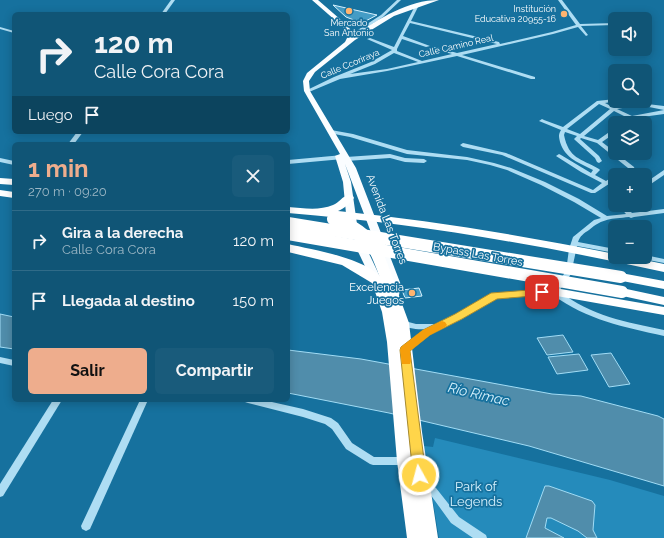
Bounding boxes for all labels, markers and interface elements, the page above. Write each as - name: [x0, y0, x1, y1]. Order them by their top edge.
- place label: Institución Educativa 20955-16: [475, 4, 557, 24]
- marker: Mercado San Antonio: [344, 6, 354, 16]
- marker: Institución Educativa 20955-16: [559, 9, 569, 19]
- map controls: [608, 12, 652, 264]
- button: sound: [608, 12, 652, 56]
- place label: Mercado San Antonio: [324, 18, 374, 38]
- text: 120 m: [94, 27, 174, 60]
- icon: right: [28, 28, 80, 80]
- street label: Calle Camino Real: [418, 32, 495, 59]
- street label: Calle Ccoriraya: [319, 47, 381, 81]
- text: Calle Cora Cora: [94, 61, 224, 82]
- button: search: [608, 64, 652, 108]
- icon: arrive: [81, 104, 103, 126]
- text: Luego: [28, 106, 73, 124]
- button: layers: [608, 116, 652, 160]
- text: 1 min: [28, 154, 89, 183]
- button: close: [232, 155, 274, 197]
- button: +: [608, 168, 652, 212]
- street label: Avenida Las Torres: [363, 172, 410, 266]
- text: 270 m · 09:20: [28, 184, 107, 199]
- button: −: [608, 220, 652, 264]
- text: Gira a la derecha: [62, 224, 183, 242]
- icon: right: [28, 230, 50, 252]
- text: 120 m: [233, 232, 274, 250]
- street label: Bypass Las Torres: [432, 240, 524, 269]
- text: Calle Cora Cora: [62, 242, 156, 257]
- pin: [525, 275, 559, 309]
- place label: Excelencia Juegos: [349, 281, 404, 307]
- icon: arrive: [531, 281, 553, 303]
- marker: Excelencia Juegos: [407, 288, 417, 298]
- icon: arrive: [28, 290, 50, 312]
- text: Llegada al destino: [62, 292, 195, 310]
- text: 150 m: [233, 292, 274, 310]
- button: Salir: [28, 348, 147, 394]
- button: Compartir: [155, 348, 274, 394]
- water label: Río Rímac: [447, 379, 512, 409]
- position arrow: [398, 454, 440, 496]
- park label: Park of Legends: [450, 479, 502, 509]

